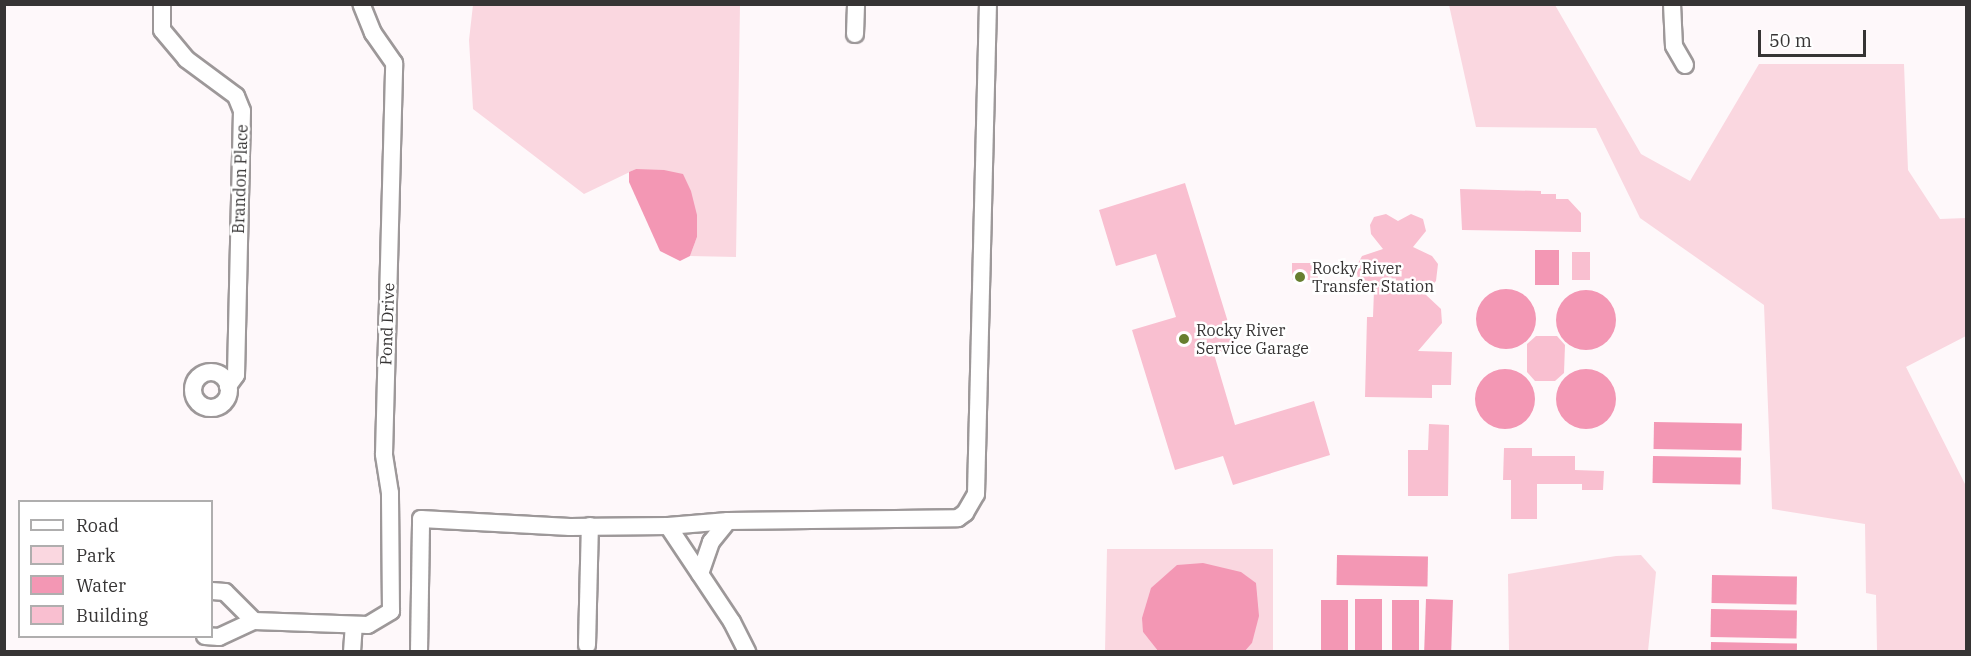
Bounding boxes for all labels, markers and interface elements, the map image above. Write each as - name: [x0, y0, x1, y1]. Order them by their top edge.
- scale bar: [1761, 18, 1869, 56]
- text: 50 m: [1769, 29, 1812, 52]
- street label: Brandon Place: [228, 124, 252, 234]
- place label: Rocky River Transfer Station: [1312, 258, 1434, 296]
- marker: Rocky River Transfer Station: [1293, 270, 1307, 284]
- street label: Pond Drive: [376, 282, 398, 366]
- place label: Rocky River Service Garage: [1196, 320, 1309, 358]
- marker: Rocky River Service Garage: [1177, 332, 1191, 346]
- legend: [18, 500, 213, 638]
- text: Road: [76, 514, 119, 537]
- text: Park: [76, 544, 115, 567]
- text: Water: [76, 574, 126, 597]
- text: Building: [76, 604, 148, 627]

